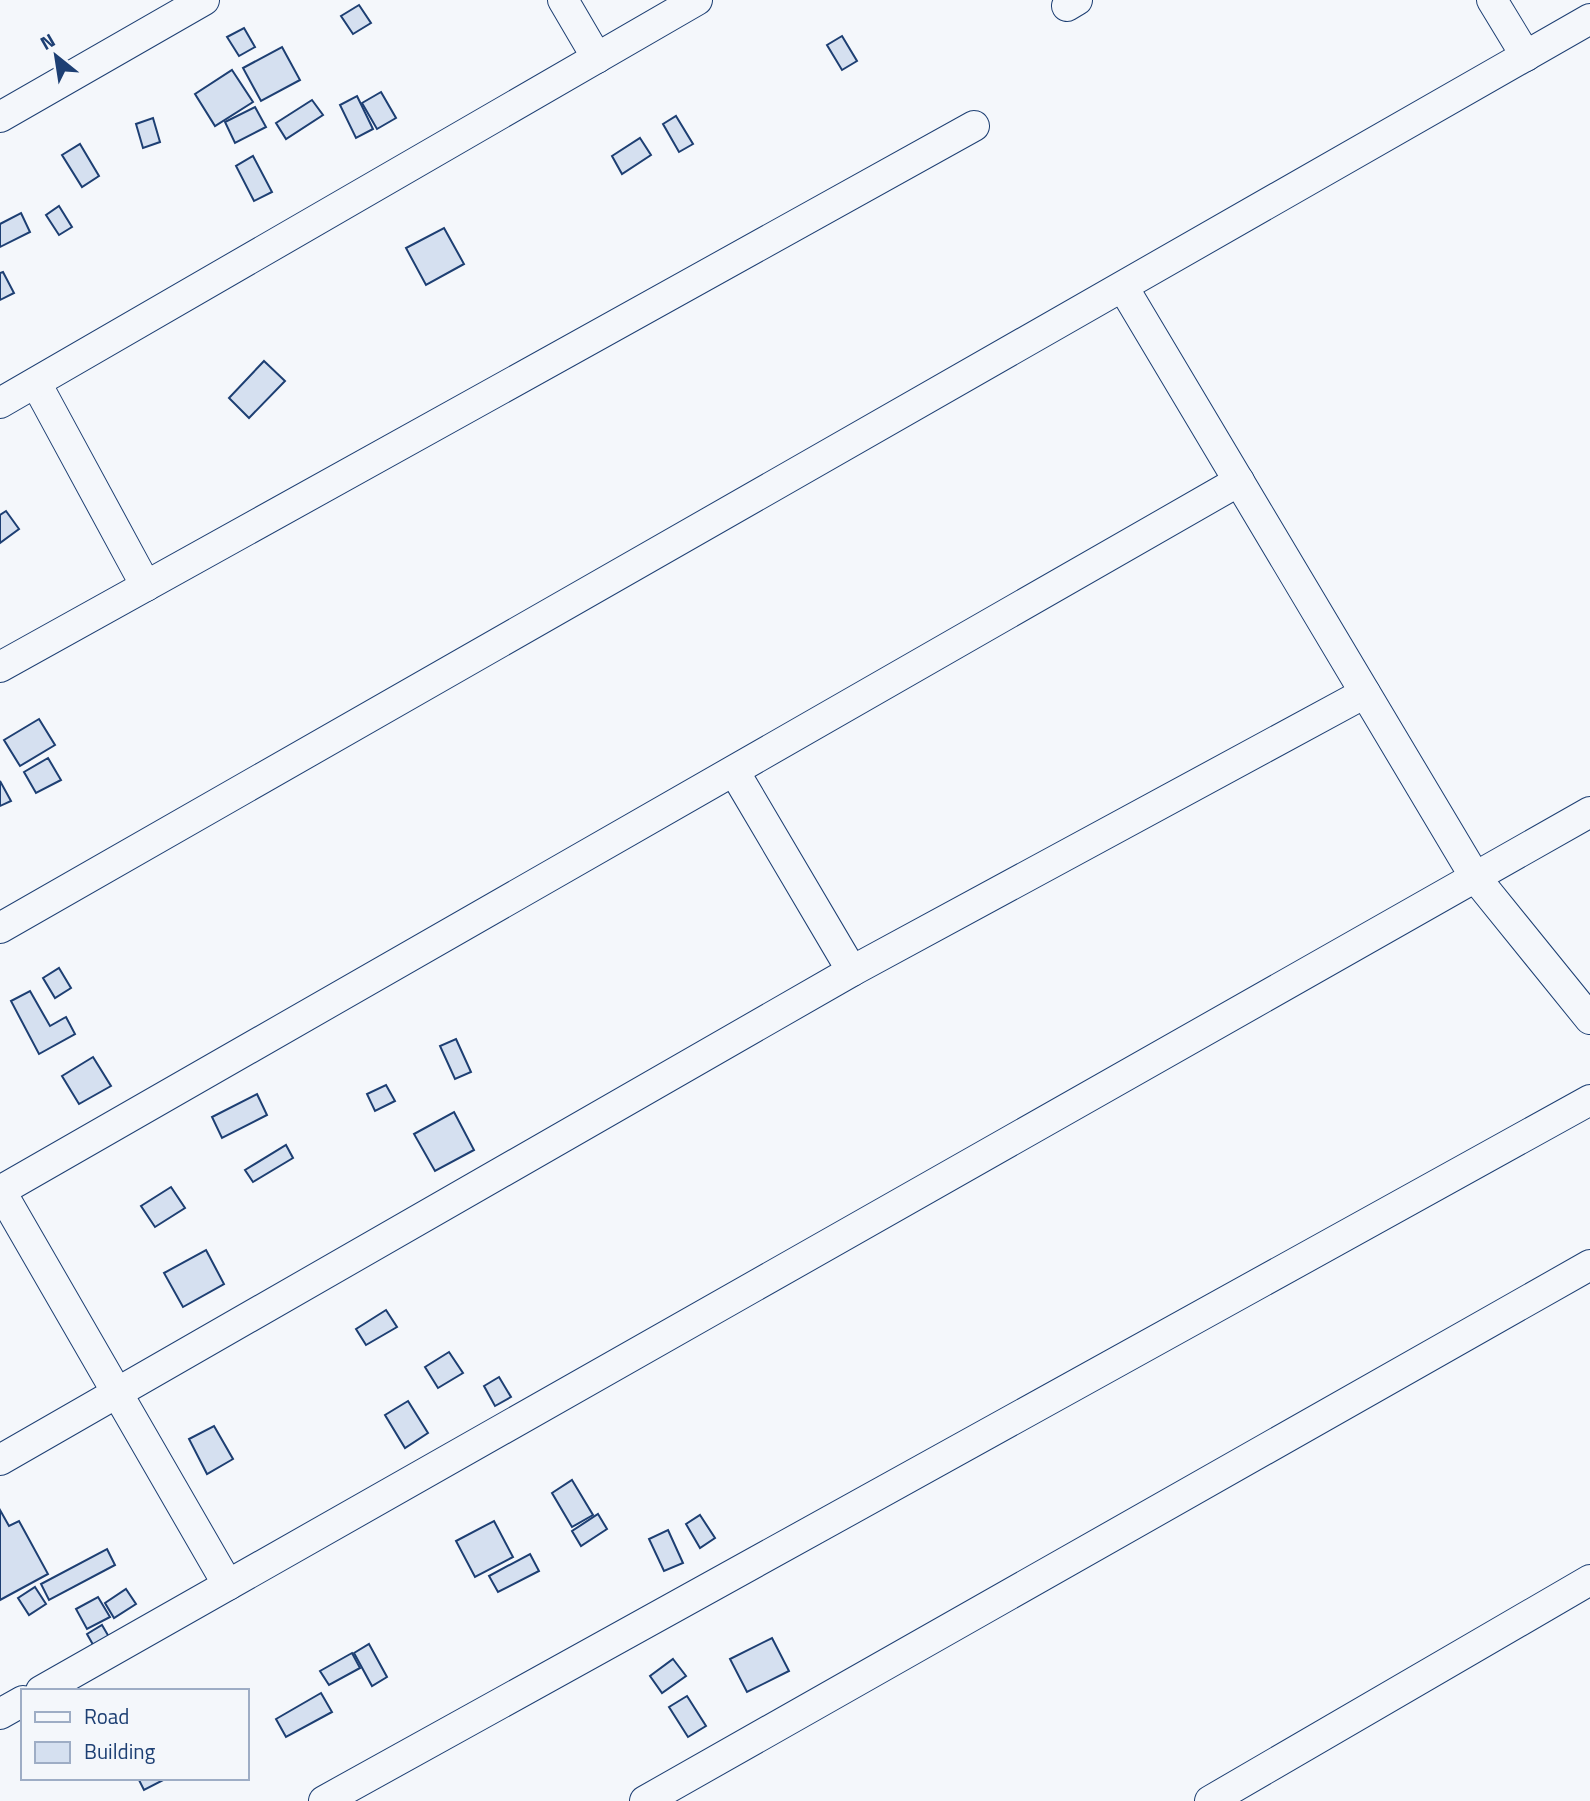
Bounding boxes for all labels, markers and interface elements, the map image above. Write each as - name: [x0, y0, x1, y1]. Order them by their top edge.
- north arrow: [21, 21, 91, 91]
- text: N: [34, 25, 60, 57]
- legend: [21, 1689, 248, 1780]
- text: Road: [84, 1700, 129, 1732]
- text: Building: [84, 1735, 156, 1767]

